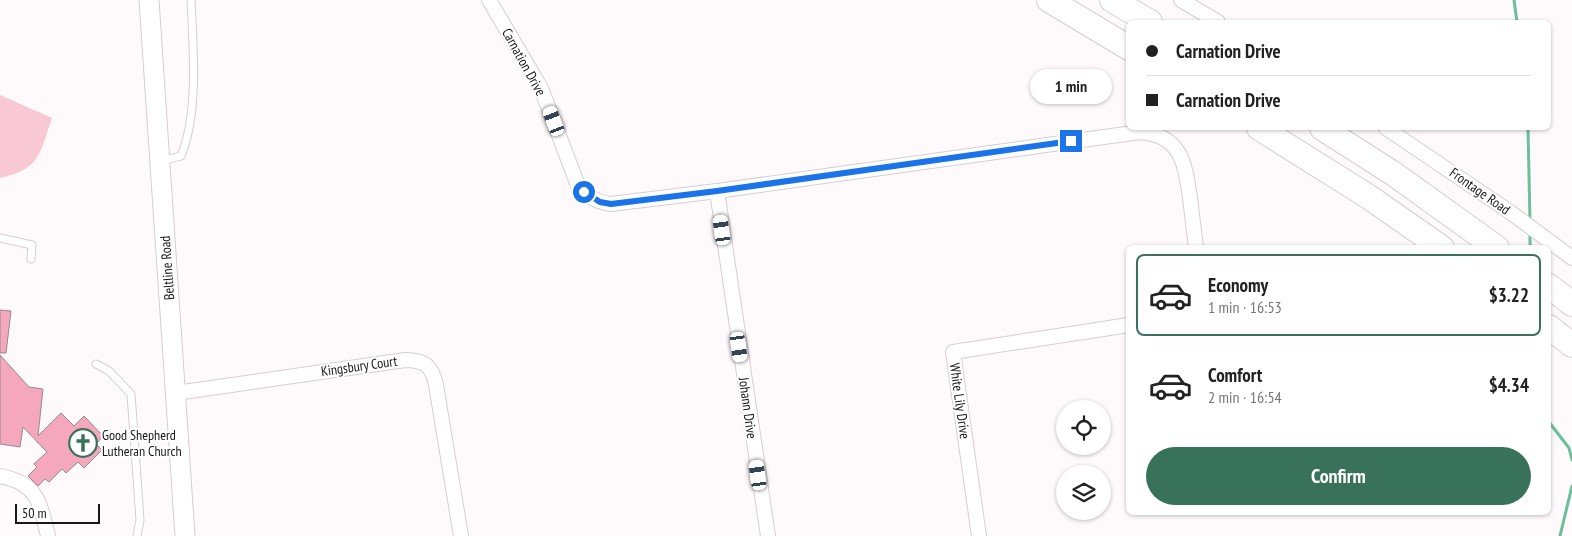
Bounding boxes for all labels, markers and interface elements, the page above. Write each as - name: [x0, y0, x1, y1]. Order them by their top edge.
- street label: Carnation Drive: [498, 25, 550, 99]
- text: Carnation Drive: [1176, 39, 1281, 63]
- callout: 1 min: [1030, 68, 1112, 104]
- text: 1 min: [1055, 76, 1087, 96]
- text: Carnation Drive: [1176, 88, 1281, 112]
- car: [541, 104, 566, 138]
- route end: [1060, 130, 1082, 152]
- street label: Frontage Road: [1446, 164, 1514, 218]
- route start: [573, 181, 595, 203]
- car: [712, 214, 731, 246]
- street label: Beltline Road: [156, 235, 178, 301]
- icon: car: [1148, 273, 1193, 318]
- text: Economy: [1208, 273, 1268, 297]
- text: $3.22: [1489, 283, 1529, 307]
- text: 1 min · 16:53: [1208, 297, 1282, 317]
- car: [729, 331, 748, 363]
- street label: Kingsbury Court: [320, 352, 398, 380]
- street label: White Lily Drive: [946, 362, 974, 440]
- icon: car: [1148, 363, 1193, 408]
- text: Comfort: [1208, 363, 1262, 387]
- text: $4.34: [1489, 373, 1529, 397]
- street label: Johann Drive: [735, 375, 761, 440]
- text: 2 min · 16:54: [1208, 387, 1282, 407]
- map controls: [1056, 400, 1111, 520]
- button: locate: [1056, 400, 1111, 455]
- place label: Good Shepherd Lutheran Church: [102, 426, 182, 460]
- church icon: Good Shepherd Lutheran Church: [68, 428, 98, 458]
- button: Confirm: [1146, 447, 1531, 505]
- car: [748, 459, 767, 491]
- button: layers: [1056, 465, 1111, 520]
- scale bar: [15, 501, 100, 524]
- text: 50 m: [22, 504, 47, 522]

